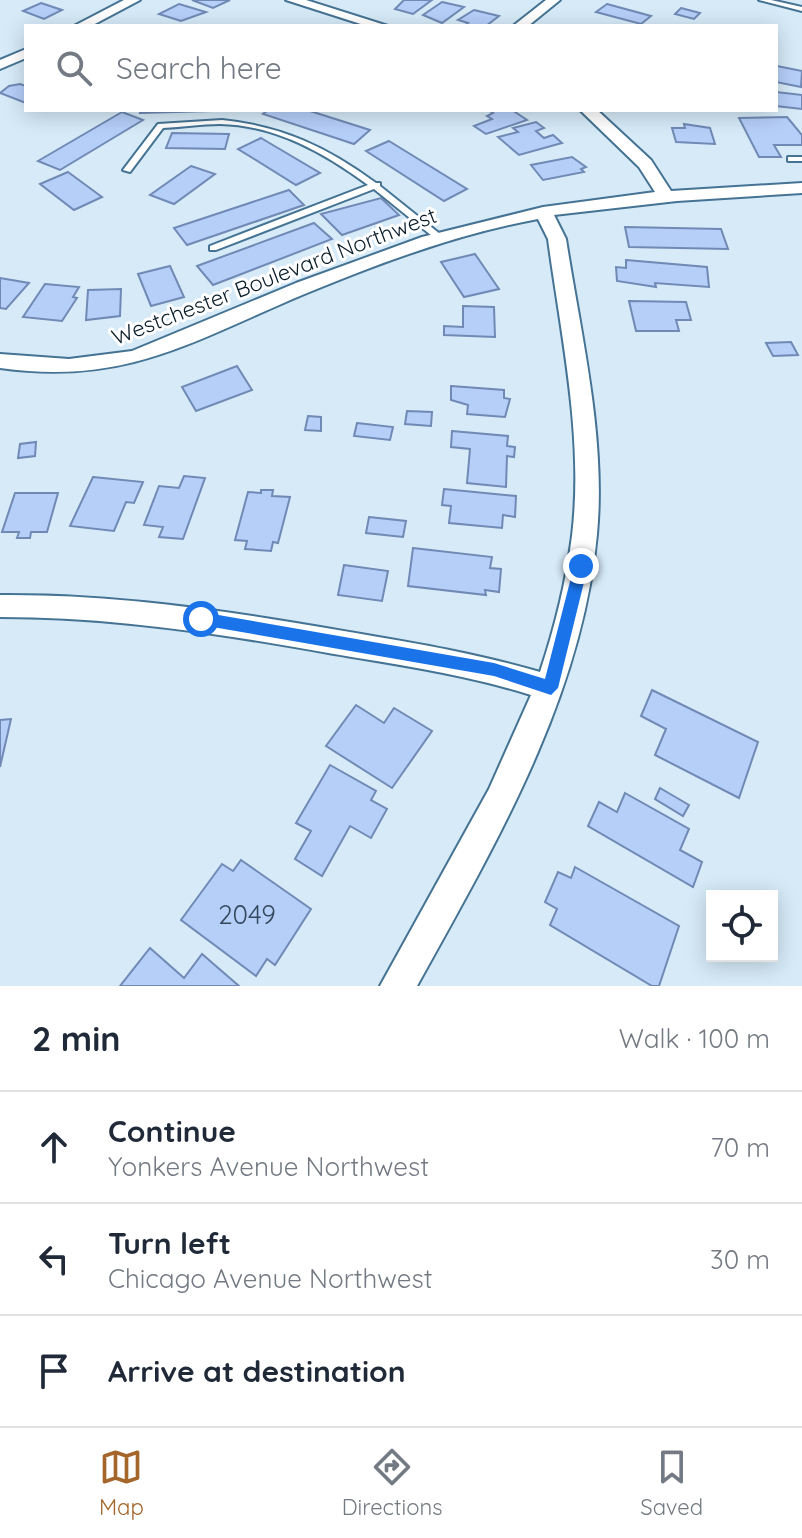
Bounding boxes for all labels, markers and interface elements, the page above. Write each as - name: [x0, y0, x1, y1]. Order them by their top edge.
- search box: [24, 24, 778, 112]
- icon: search: [52, 46, 96, 90]
- text: Search here: [116, 49, 282, 87]
- street label: Westchester Boulevard Northwest: [108, 201, 440, 351]
- route end: [563, 548, 599, 584]
- route start: [183, 601, 219, 637]
- map controls: [706, 890, 778, 962]
- button: locate: [706, 890, 778, 962]
- house number: 2049: [218, 898, 276, 931]
- text: 2 min: [32, 1017, 121, 1060]
- text: Walk · 100 m: [619, 1022, 770, 1055]
- text: Continue: [108, 1112, 236, 1150]
- icon: ahead: [32, 1125, 76, 1169]
- text: 70 m: [710, 1131, 770, 1164]
- text: Yonkers Avenue Northwest: [108, 1150, 429, 1183]
- text: Turn left: [108, 1224, 231, 1262]
- icon: left: [32, 1237, 76, 1281]
- text: 30 m: [710, 1243, 770, 1276]
- text: Chicago Avenue Northwest: [108, 1262, 433, 1295]
- icon: arrive: [32, 1349, 76, 1393]
- text: Arrive at destination: [108, 1352, 406, 1390]
- tab: Map: [99, 1445, 144, 1521]
- tab: Directions: [342, 1445, 442, 1521]
- tab: Saved: [640, 1445, 703, 1521]

